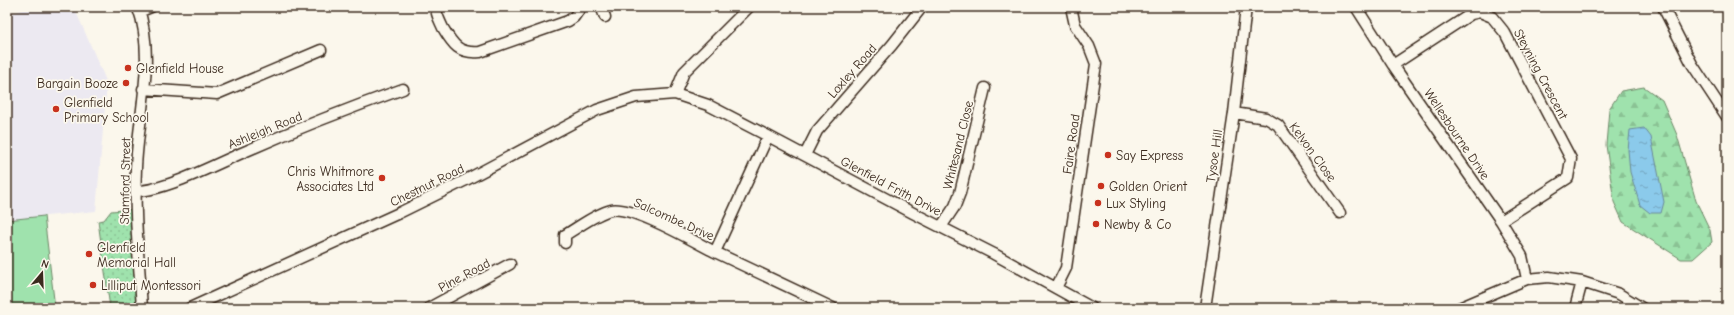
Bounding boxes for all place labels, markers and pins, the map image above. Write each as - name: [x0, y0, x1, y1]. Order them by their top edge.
- place label: Glenfield House: [136, 61, 224, 76]
- marker: Glenfield House: [123, 63, 133, 73]
- place label: Bargain Booze: [37, 76, 118, 91]
- marker: Bargain Booze: [121, 78, 131, 88]
- place label: Glenfield Primary School: [64, 95, 149, 125]
- marker: Glenfield Primary School: [51, 104, 61, 114]
- place label: Say Express: [1116, 148, 1183, 163]
- marker: Say Express: [1103, 150, 1113, 160]
- place label: Chris Whitmore Associates Ltd: [287, 164, 374, 194]
- marker: Chris Whitmore Associates Ltd: [377, 173, 387, 183]
- place label: Golden Orient: [1109, 179, 1188, 194]
- marker: Golden Orient: [1096, 181, 1106, 191]
- place label: Lux Styling: [1106, 196, 1166, 211]
- marker: Lux Styling: [1093, 198, 1103, 208]
- place label: Newby & Co: [1104, 217, 1172, 232]
- marker: Newby & Co: [1091, 219, 1101, 229]
- place label: Glenfield Memorial Hall: [97, 240, 176, 270]
- marker: Glenfield Memorial Hall: [84, 249, 94, 259]
- place label: Lilliput Montessori: [101, 278, 201, 293]
- marker: Lilliput Montessori: [88, 280, 98, 290]

